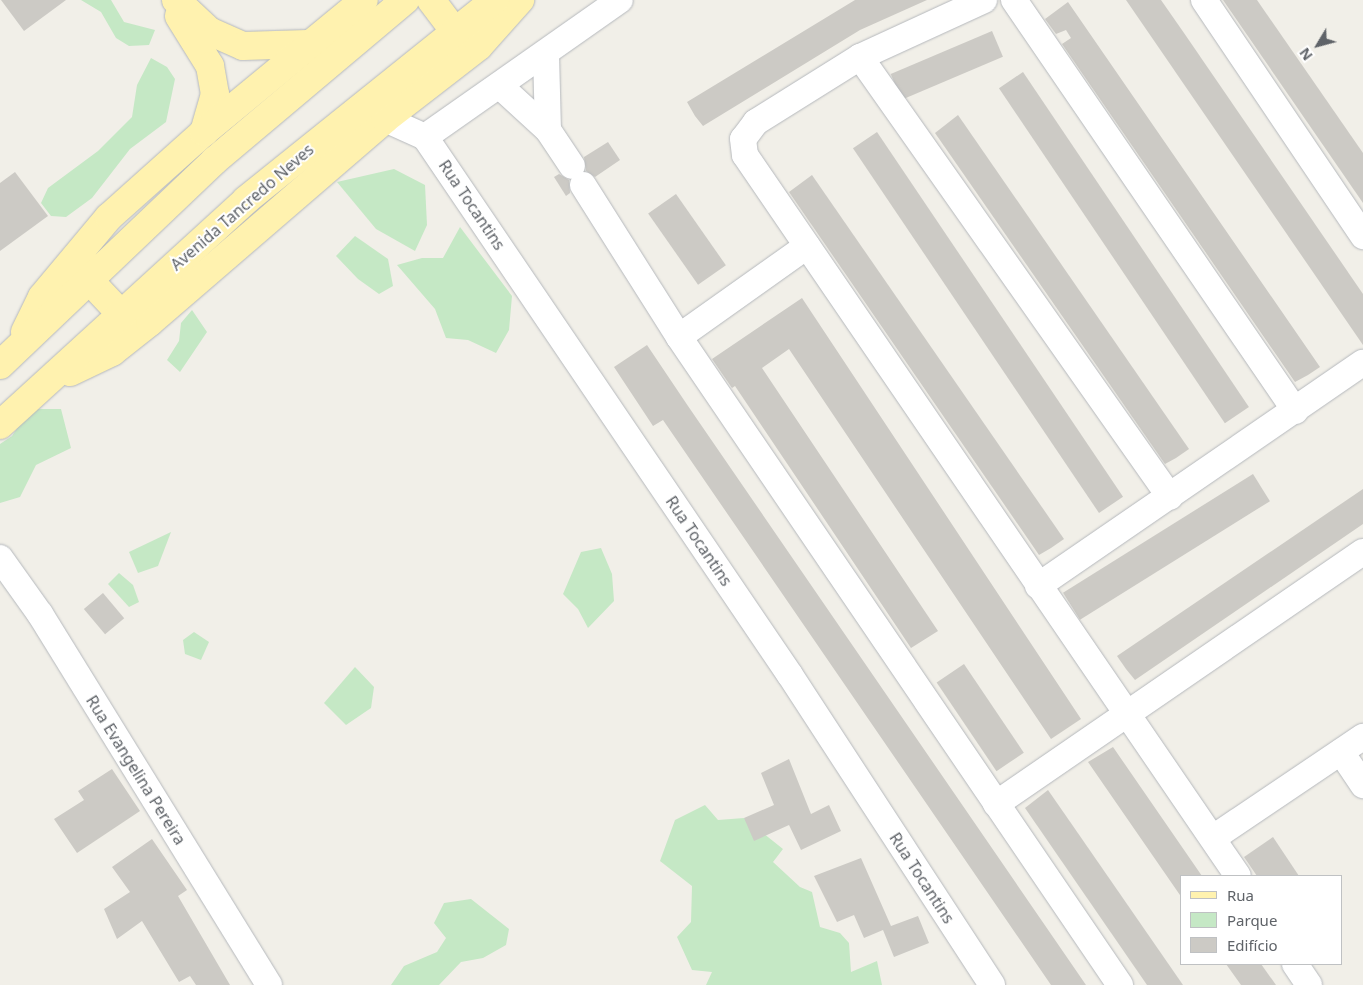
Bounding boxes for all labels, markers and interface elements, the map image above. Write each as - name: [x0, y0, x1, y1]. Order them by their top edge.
- north arrow: [1293, 20, 1343, 70]
- text: N: [1295, 44, 1317, 65]
- street label: Avenida Tancredo Neves: [167, 140, 317, 274]
- street label: Rua Tocantins: [435, 156, 509, 254]
- street label: Rua Tocantins: [662, 492, 736, 590]
- street label: Rua Evangelina Pereira: [82, 692, 190, 848]
- street label: Rua Tocantins: [886, 829, 958, 927]
- legend: [1180, 875, 1343, 965]
- text: Rua: [1227, 885, 1254, 905]
- text: Parque: [1227, 910, 1277, 930]
- text: Edifício: [1227, 935, 1278, 955]

